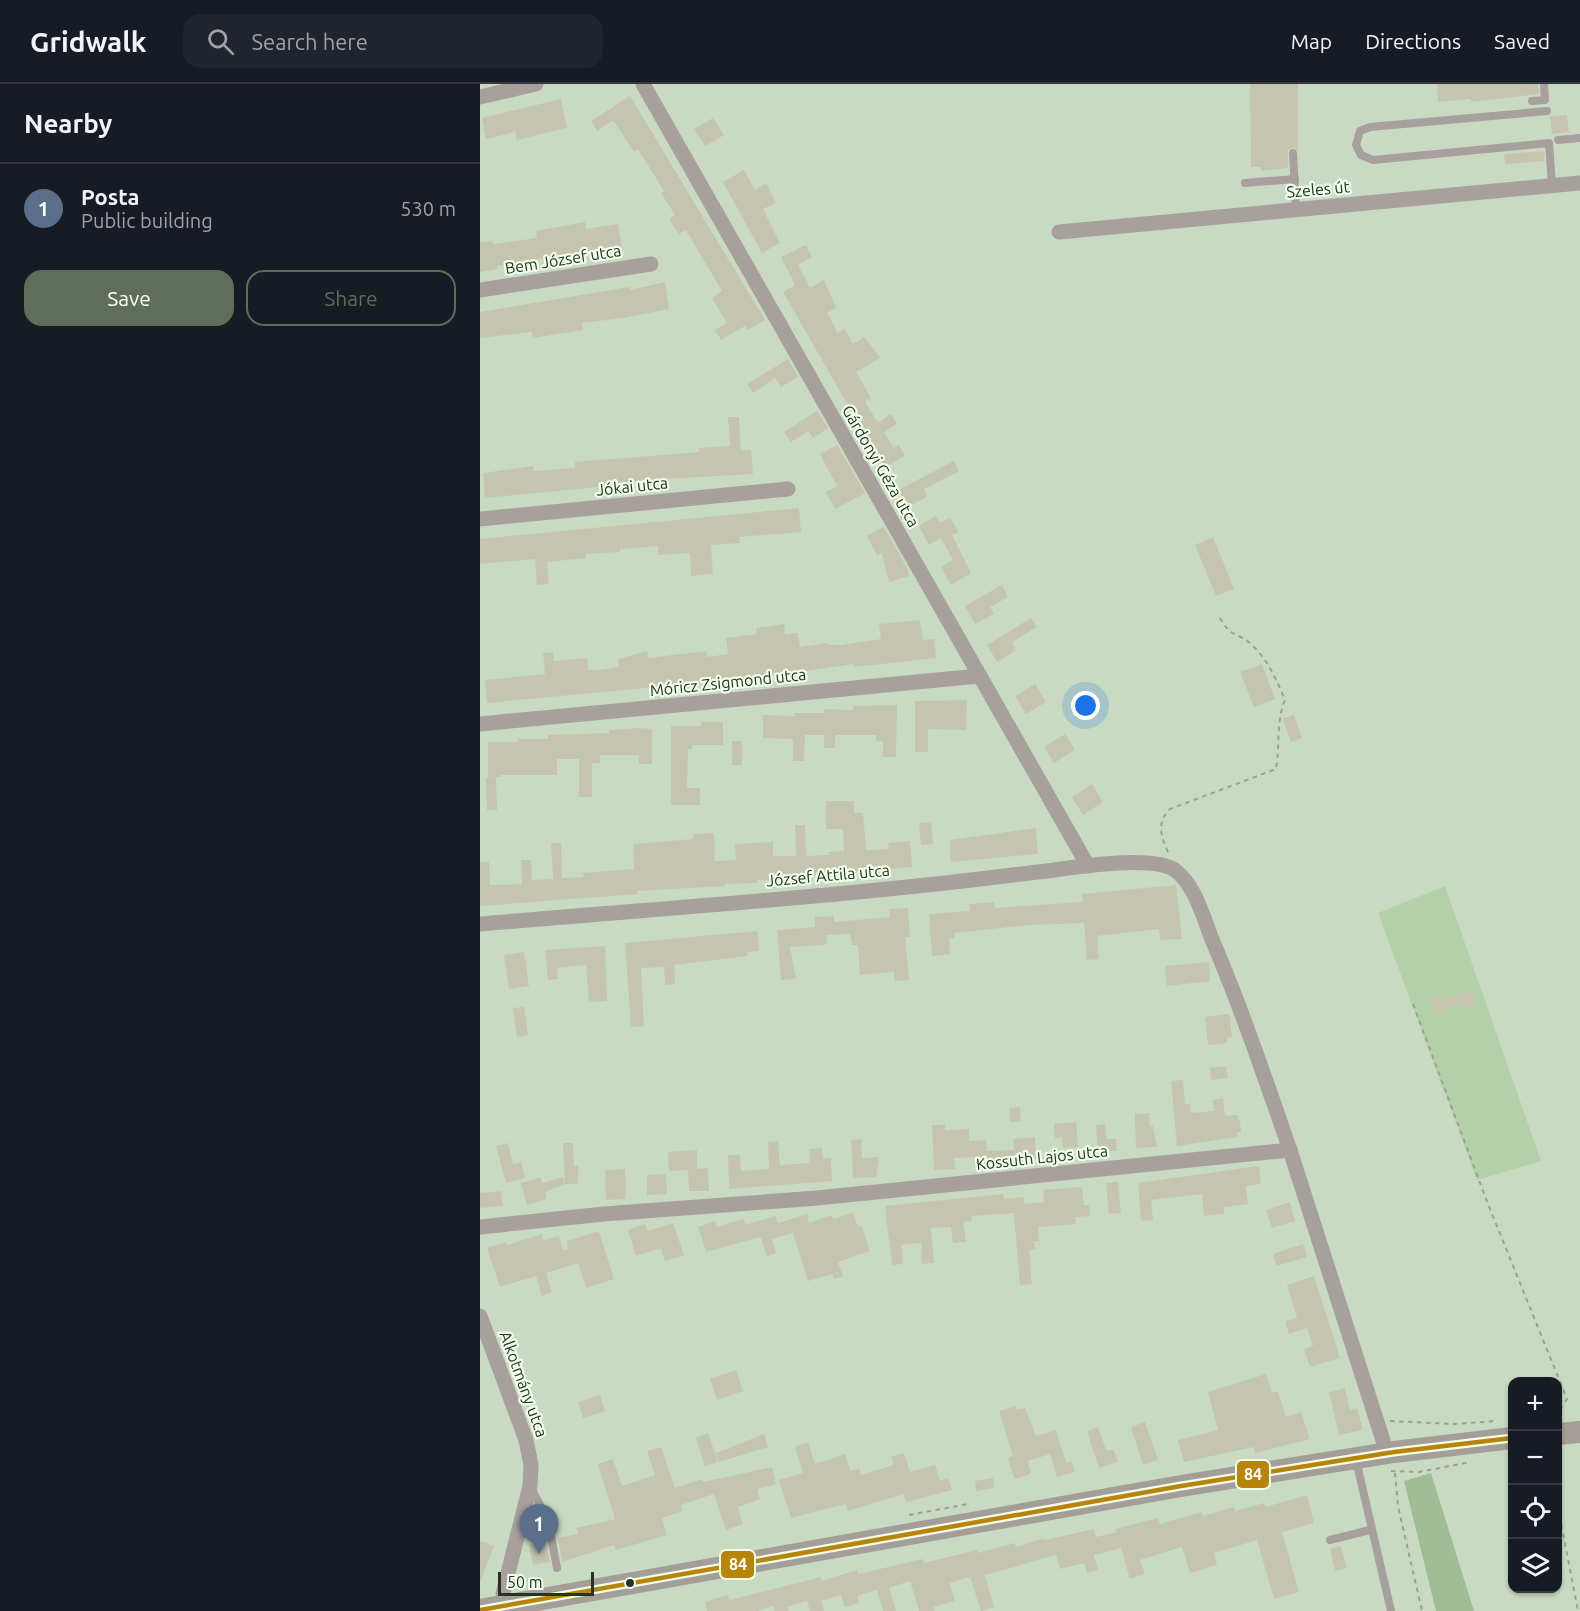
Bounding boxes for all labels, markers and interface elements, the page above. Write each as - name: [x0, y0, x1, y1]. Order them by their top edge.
- search box: [183, 14, 603, 68]
- icon: search: [204, 25, 237, 58]
- text: Gridwalk: [30, 26, 147, 57]
- text: Search here: [252, 29, 368, 54]
- text: Map: [1291, 29, 1332, 53]
- text: Directions: [1365, 29, 1461, 53]
- text: Saved: [1494, 29, 1550, 53]
- text: Nearby: [24, 109, 112, 138]
- street label: Szeles út: [1286, 177, 1351, 201]
- text: Posta: [81, 184, 139, 209]
- text: 1: [38, 197, 49, 220]
- text: 530 m: [400, 197, 456, 220]
- text: Public building: [81, 209, 213, 232]
- street label: Bem József utca: [504, 241, 622, 277]
- button: Save: [24, 270, 234, 326]
- button: Share: [246, 270, 456, 326]
- street label: Gárdonyi Géza utca: [839, 402, 923, 530]
- street label: Jókai utca: [595, 473, 669, 499]
- street label: Móricz Zsigmond utca: [649, 665, 807, 699]
- your location: [1071, 691, 1100, 720]
- street label: József Attila utca: [765, 861, 891, 889]
- street label: Kossuth Lajos utca: [975, 1141, 1109, 1173]
- street label: Alkotmány utca: [496, 1329, 552, 1439]
- map controls: [1508, 1377, 1562, 1593]
- button: +: [1508, 1377, 1562, 1431]
- button: −: [1508, 1431, 1562, 1485]
- line badge: 84: [1236, 1460, 1270, 1489]
- text: 84: [1244, 1465, 1262, 1483]
- button: locate: [1508, 1485, 1562, 1539]
- pin: 1: [520, 1504, 558, 1554]
- button: layers: [1508, 1539, 1562, 1593]
- line badge: 84: [720, 1550, 755, 1579]
- text: 84: [729, 1555, 747, 1573]
- scale bar: [498, 1569, 594, 1596]
- text: 50 m: [507, 1573, 543, 1591]
- unlabelled marker: [624, 1577, 636, 1589]

